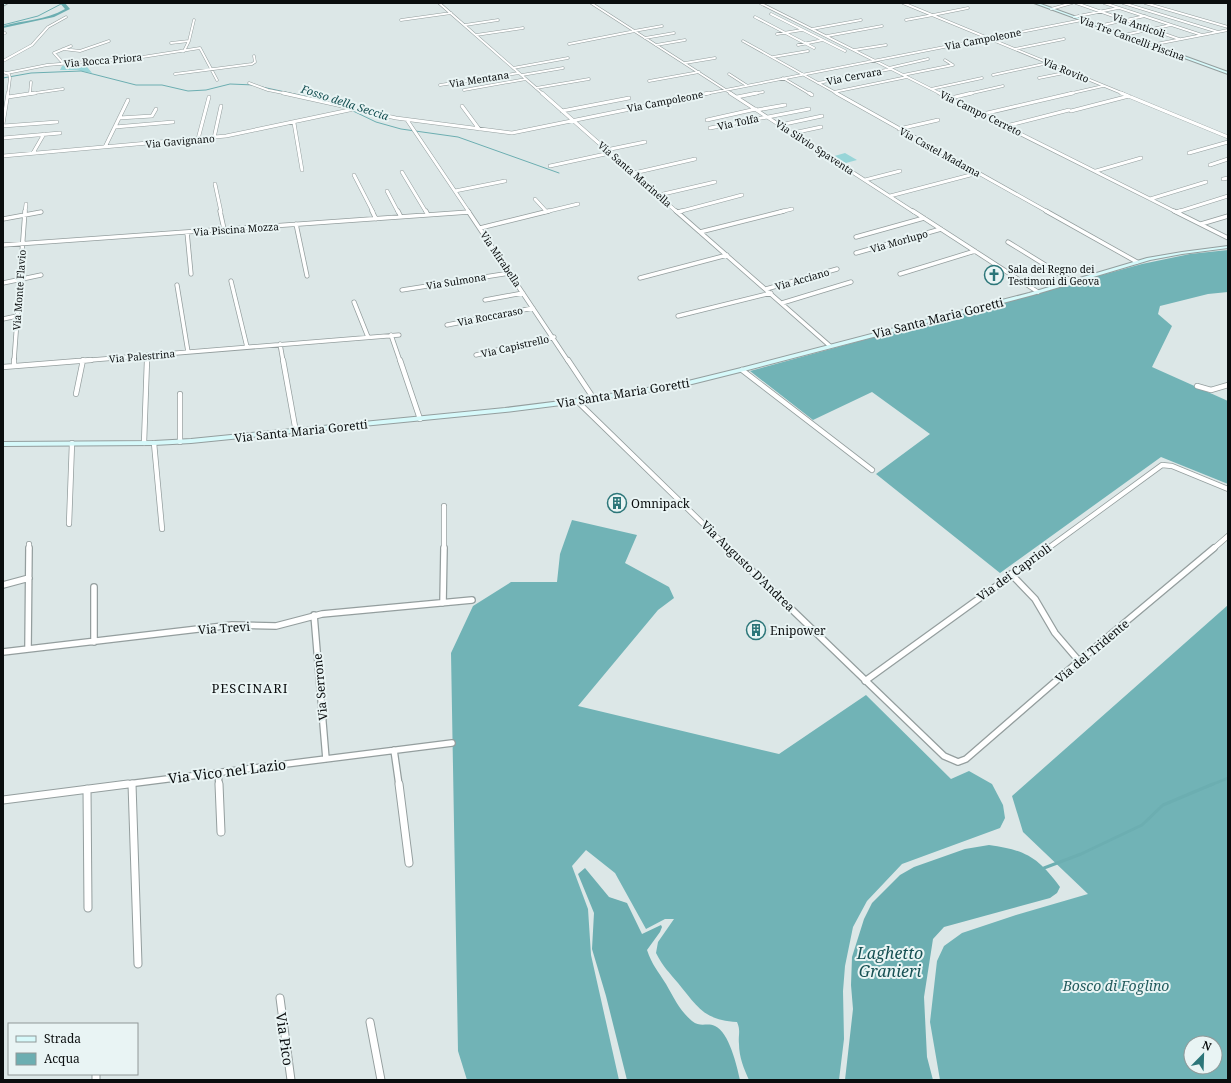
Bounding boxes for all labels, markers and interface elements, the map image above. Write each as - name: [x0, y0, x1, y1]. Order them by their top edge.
- street label: Via Anticoli: [1111, 9, 1168, 41]
- street label: Via Tre Cancelli Piscina: [1077, 12, 1187, 64]
- street label: Via Campoleone: [944, 25, 1022, 53]
- street label: Via Rocca Priora: [63, 50, 143, 70]
- street label: Via Rovito: [1041, 54, 1091, 86]
- street label: Via Cervara: [825, 64, 883, 88]
- street label: Via Mentana: [448, 67, 510, 91]
- water label: Fosso della Seccia: [298, 80, 391, 123]
- street label: Via Campoleone: [626, 87, 704, 115]
- street label: Via Campo Cerreto: [938, 87, 1024, 139]
- street label: Via Tolfa: [716, 111, 760, 133]
- street label: Via Silvio Spaventa: [773, 116, 857, 178]
- street label: Via Castel Madama: [897, 124, 983, 180]
- street label: Via Gavignano: [145, 131, 216, 151]
- street label: Via Santa Marinella: [595, 138, 675, 210]
- street label: Via Piscina Mozza: [193, 219, 280, 239]
- street label: Via Morlupo: [869, 226, 930, 256]
- street label: Via Mirabella: [477, 228, 525, 290]
- street label: Via Monte Flavio: [9, 249, 29, 331]
- place label: Sala del Regno dei Testimoni di Geova: [1008, 262, 1100, 288]
- church icon: Sala del Regno dei Testimoni di Geova: [983, 264, 1005, 286]
- street label: Via Acciano: [773, 265, 831, 293]
- street label: Via Sulmona: [425, 269, 487, 293]
- street label: Via Santa Maria Goretti: [871, 293, 1005, 342]
- street label: Via Roccaraso: [456, 303, 524, 329]
- street label: Via Capistrello: [480, 331, 551, 361]
- street label: Via Palestrina: [108, 346, 176, 366]
- street label: Via Santa Maria Goretti: [555, 374, 691, 412]
- street label: Via Santa Maria Goretti: [233, 416, 369, 446]
- building icon: Omnipack: [606, 492, 628, 514]
- place label: Omnipack: [631, 495, 691, 512]
- street label: Via Augusto D'Andrea: [697, 517, 799, 615]
- street label: Via dei Caprioli: [973, 539, 1055, 605]
- street label: Via del Tridente: [1052, 615, 1132, 687]
- street label: Via Trevi: [197, 618, 251, 638]
- building icon: Enipower: [745, 619, 767, 641]
- place label: Enipower: [770, 622, 826, 639]
- street label: Via Serrone: [309, 653, 331, 721]
- district label: PESCINARI: [211, 679, 289, 697]
- street label: Via Vico nel Lazio: [167, 754, 287, 788]
- water label: Laghetto Granieri: [856, 942, 923, 982]
- park label: Bosco di Foglino: [1062, 976, 1169, 995]
- street label: Via Pico: [272, 1011, 298, 1067]
- legend: [8, 1023, 138, 1075]
- text: Strada: [44, 1030, 81, 1047]
- north arrow: [1183, 1035, 1223, 1075]
- text: N: [1200, 1037, 1214, 1054]
- text: Acqua: [44, 1050, 80, 1067]

